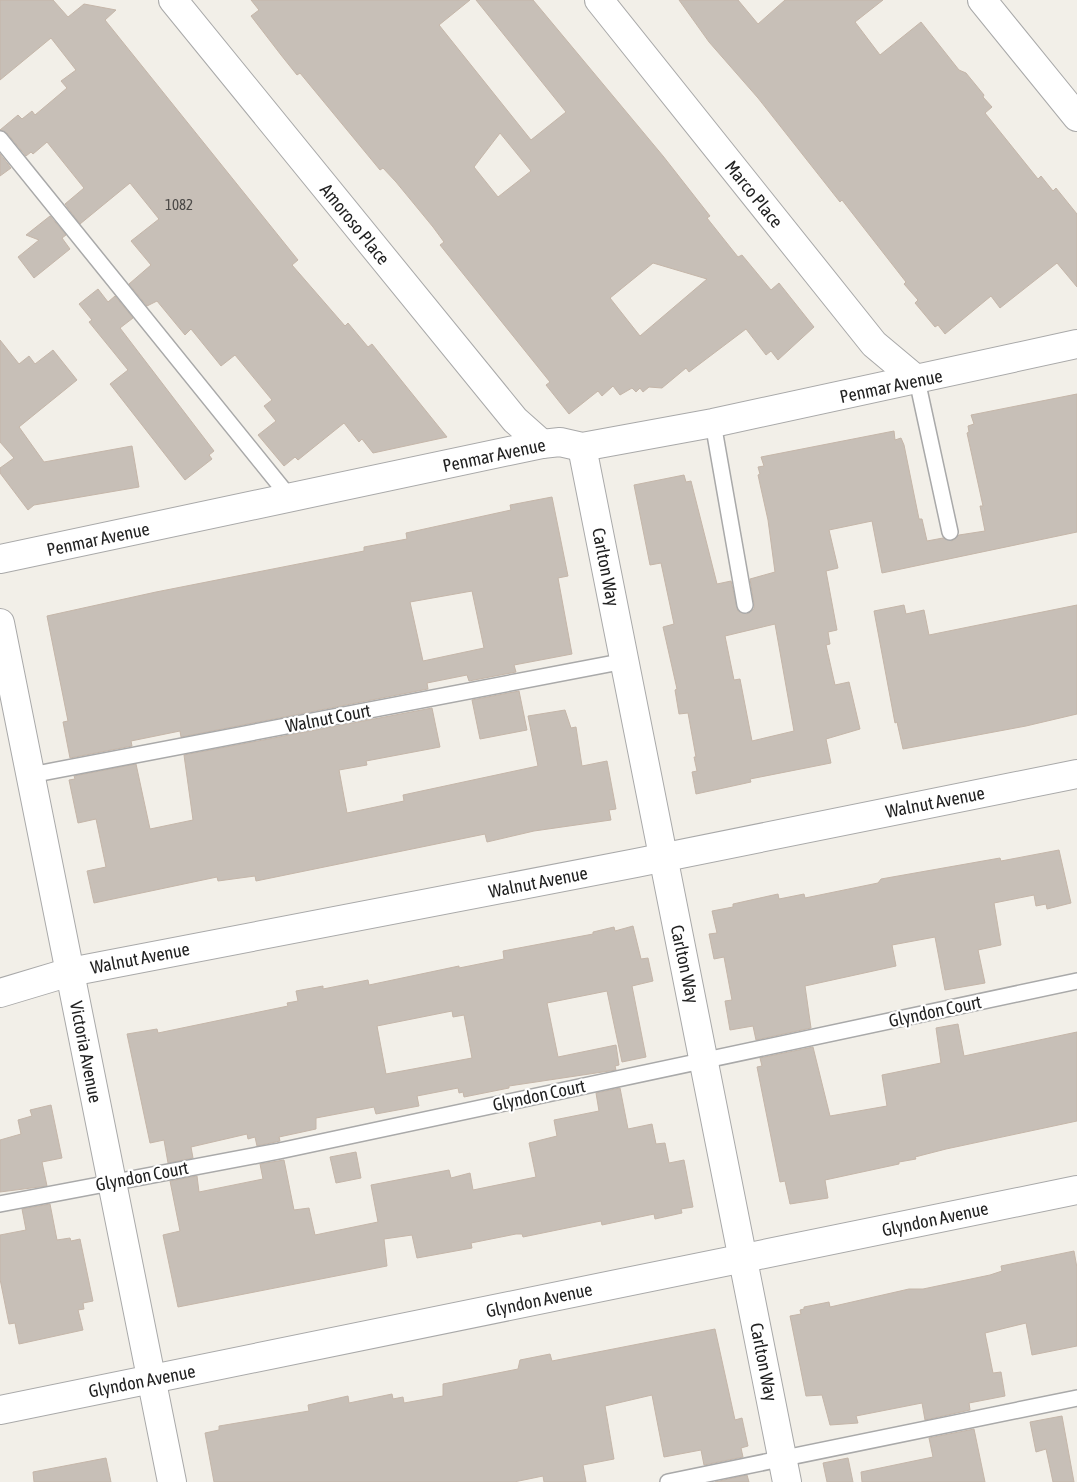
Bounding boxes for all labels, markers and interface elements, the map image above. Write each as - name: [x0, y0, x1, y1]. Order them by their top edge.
- street label: Marco Place: [721, 156, 787, 232]
- street label: Amoroso Place: [316, 179, 394, 269]
- house number: 1082: [165, 196, 193, 213]
- street label: Penmar Avenue: [838, 365, 944, 407]
- street label: Penmar Avenue: [441, 434, 547, 476]
- street label: Penmar Avenue: [45, 518, 151, 560]
- street label: Carlton Way: [588, 526, 624, 608]
- street label: Walnut Court: [284, 699, 372, 737]
- street label: Walnut Avenue: [884, 782, 986, 822]
- street label: Walnut Avenue: [487, 862, 589, 902]
- street label: Carlton Way: [666, 923, 704, 1005]
- street label: Walnut Avenue: [89, 938, 191, 978]
- street label: Glyndon Court: [887, 991, 983, 1031]
- street label: Victoria Avenue: [66, 999, 106, 1105]
- street label: Glyndon Court: [491, 1075, 587, 1115]
- street label: Glyndon Court: [94, 1157, 190, 1195]
- street label: Glyndon Avenue: [880, 1197, 990, 1241]
- street label: Glyndon Avenue: [484, 1278, 594, 1322]
- street label: Carlton Way: [746, 1321, 782, 1403]
- street label: Glyndon Avenue: [87, 1360, 197, 1402]

